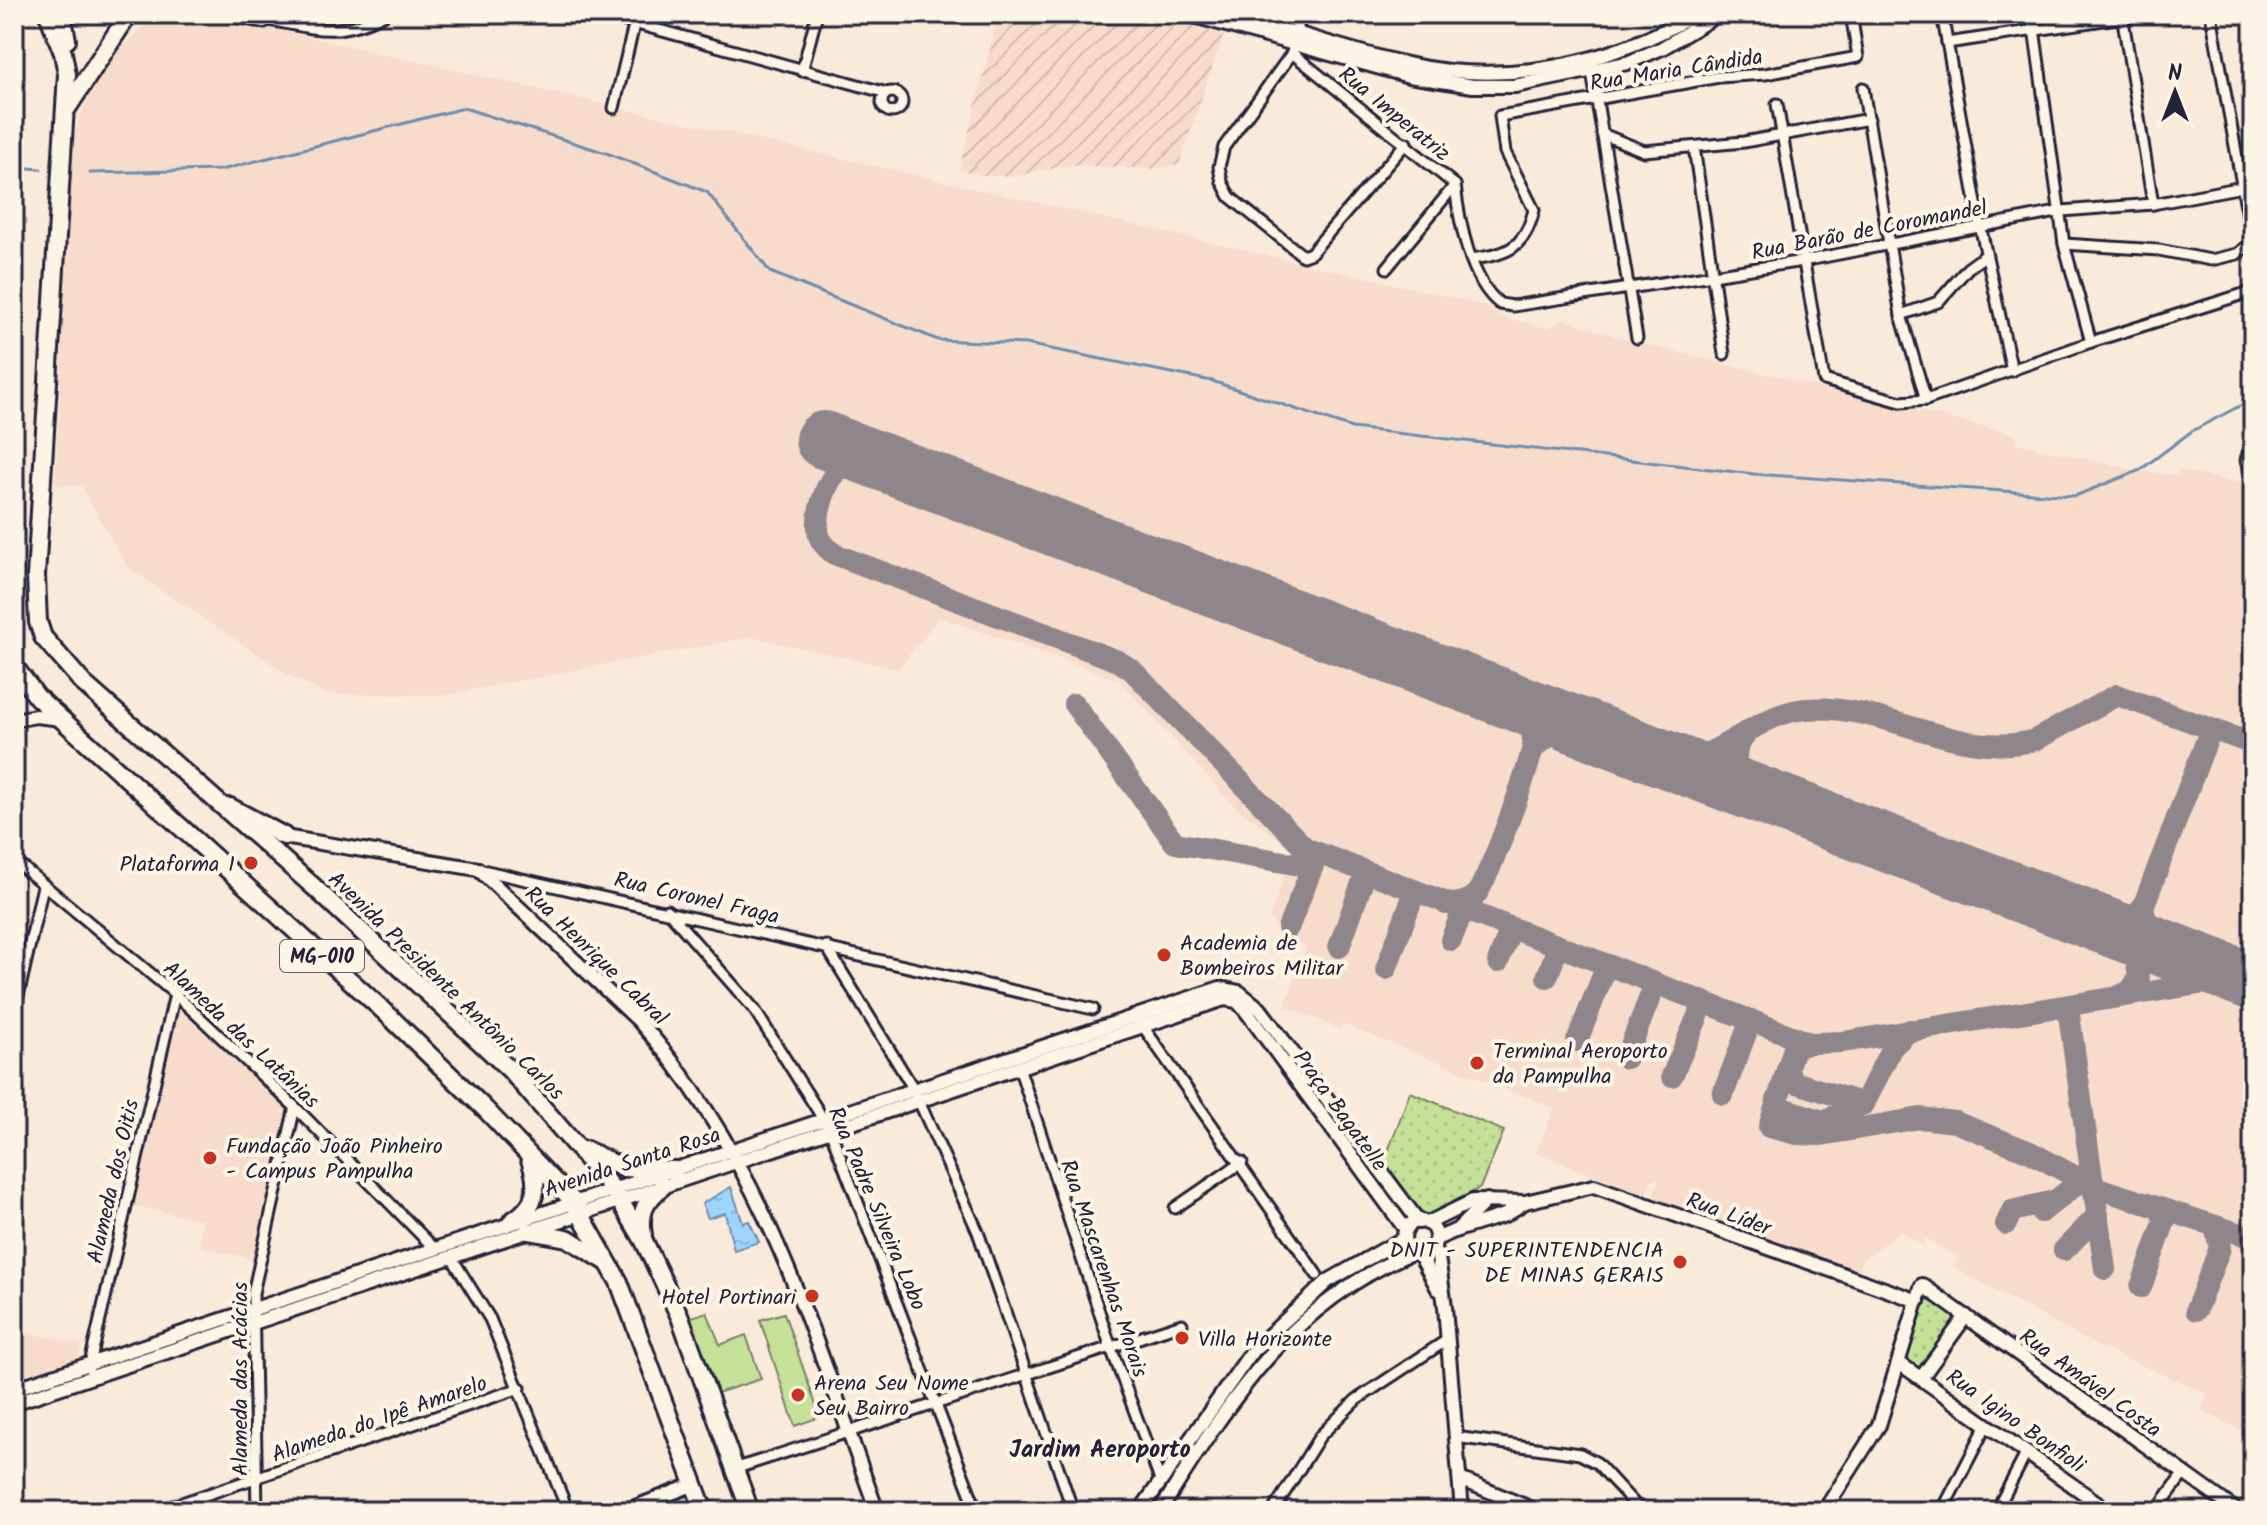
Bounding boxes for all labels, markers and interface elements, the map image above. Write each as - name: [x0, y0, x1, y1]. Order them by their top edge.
- street label: Rua Maria Cândida: [1587, 41, 1765, 102]
- north arrow: [2135, 52, 2215, 132]
- text: N: [2168, 57, 2182, 92]
- street label: Rua Imperatriz: [1330, 59, 1457, 171]
- street label: Rua Barão de Coromandel: [1749, 191, 1991, 271]
- place label: Plataforma 1: [119, 848, 235, 883]
- marker: Plataforma 1: [242, 854, 260, 872]
- street label: Rua Coronel Fraga: [610, 863, 783, 935]
- street label: Avenida Presidente Antônio Carlos: [319, 864, 572, 1110]
- street label: Rua Henrique Cabral: [515, 878, 676, 1036]
- place label: Academia de Bombeiros Militar: [1180, 927, 1345, 987]
- road number: MG-010: [280, 940, 364, 972]
- marker: Academia de Bombeiros Militar: [1155, 946, 1173, 964]
- street label: Alameda das Latânias: [154, 953, 327, 1119]
- place label: Terminal Aeroporto da Pampulha: [1493, 1035, 1668, 1095]
- street label: Praça Bagatelle: [1283, 1043, 1395, 1180]
- marker: Terminal Aeroporto da Pampulha: [1468, 1054, 1486, 1072]
- street label: Alameda dos Oitis: [79, 1095, 150, 1267]
- street label: Rua Padre Silveira Lobo: [817, 1102, 934, 1316]
- street label: Avenida Santa Rosa: [540, 1118, 725, 1208]
- place label: Fundação João Pinheiro - Campus Pampulha: [226, 1130, 443, 1190]
- marker: Fundação João Pinheiro - Campus Pampulha: [201, 1149, 219, 1167]
- street label: Rua Mascarenhas Morais: [1049, 1155, 1157, 1383]
- street label: Rua Líder: [1681, 1184, 1777, 1247]
- place label: DNIT - SUPERINTENDENCIA DE MINAS GERAIS: [1390, 1234, 1664, 1294]
- marker: DNIT - SUPERINTENDENCIA DE MINAS GERAIS: [1671, 1253, 1689, 1271]
- street label: Alameda das Acácias: [224, 1281, 259, 1476]
- place label: Hotel Portinari: [661, 1281, 797, 1316]
- marker: Hotel Portinari: [803, 1287, 821, 1305]
- street label: Rua Amável Costa: [2011, 1320, 2168, 1448]
- place label: Villa Horizonte: [1198, 1323, 1332, 1358]
- marker: Villa Horizonte: [1173, 1329, 1191, 1347]
- street label: Rua Igino Bonfioli: [1938, 1361, 2092, 1484]
- street label: Alameda do Ipê Amarelo: [267, 1367, 492, 1474]
- place label: Arena Seu Nome Seu Bairro: [814, 1367, 969, 1427]
- marker: Arena Seu Nome Seu Bairro: [789, 1386, 807, 1404]
- district label: Jardim Aeroporto: [1009, 1431, 1191, 1470]

